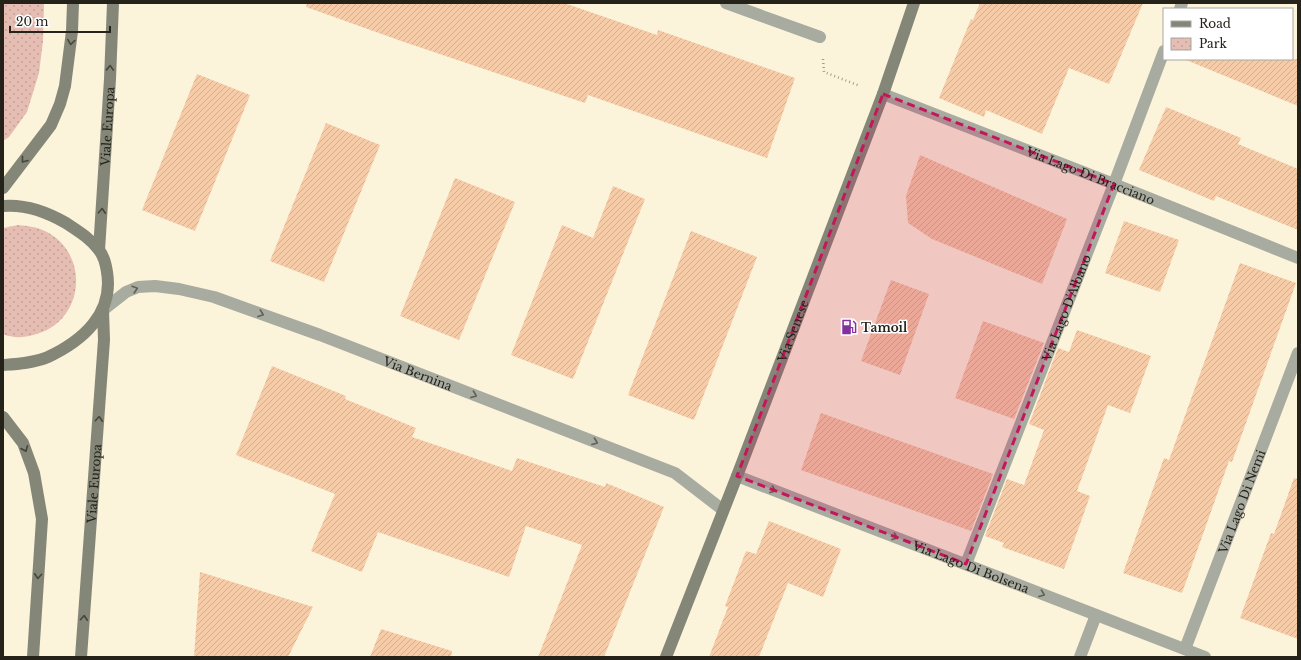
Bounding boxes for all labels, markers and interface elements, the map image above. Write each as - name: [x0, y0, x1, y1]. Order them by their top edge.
- scale bar: [10, 8, 110, 34]
- legend: [1163, 8, 1293, 60]
- text: 20 m: [16, 14, 48, 29]
- text: Road: [1199, 16, 1231, 31]
- text: Park: [1199, 36, 1227, 51]
- one-way arrow: [67, 39, 76, 45]
- one-way arrow: [106, 65, 114, 71]
- street label: Viale Europa: [97, 86, 117, 167]
- street label: Via Lago Di Bracciano: [1023, 143, 1157, 207]
- one-way arrow: [22, 156, 29, 163]
- one-way arrow: [97, 208, 106, 214]
- street label: Via Lago D'Albano: [1038, 252, 1093, 364]
- one-way arrow: [132, 285, 139, 294]
- street label: Via Senese: [773, 297, 811, 365]
- one-way arrow: [257, 309, 264, 317]
- fuel station icon: Tamoil: [840, 318, 858, 336]
- place label: Tamoil: [861, 320, 908, 335]
- street label: Via Bernina: [380, 353, 455, 393]
- one-way arrow: [471, 390, 478, 398]
- one-way arrow: [94, 416, 103, 422]
- one-way arrow: [592, 438, 599, 446]
- street label: Viale Europa: [83, 443, 104, 525]
- one-way arrow: [20, 444, 28, 452]
- street label: Via Lago Di Nemi: [1214, 447, 1268, 556]
- one-way arrow: [770, 485, 777, 493]
- one-way arrow: [891, 532, 898, 540]
- street label: Via Lago Di Bolsena: [910, 537, 1032, 596]
- one-way arrow: [34, 573, 43, 579]
- one-way arrow: [1038, 589, 1045, 597]
- one-way arrow: [79, 615, 88, 621]

